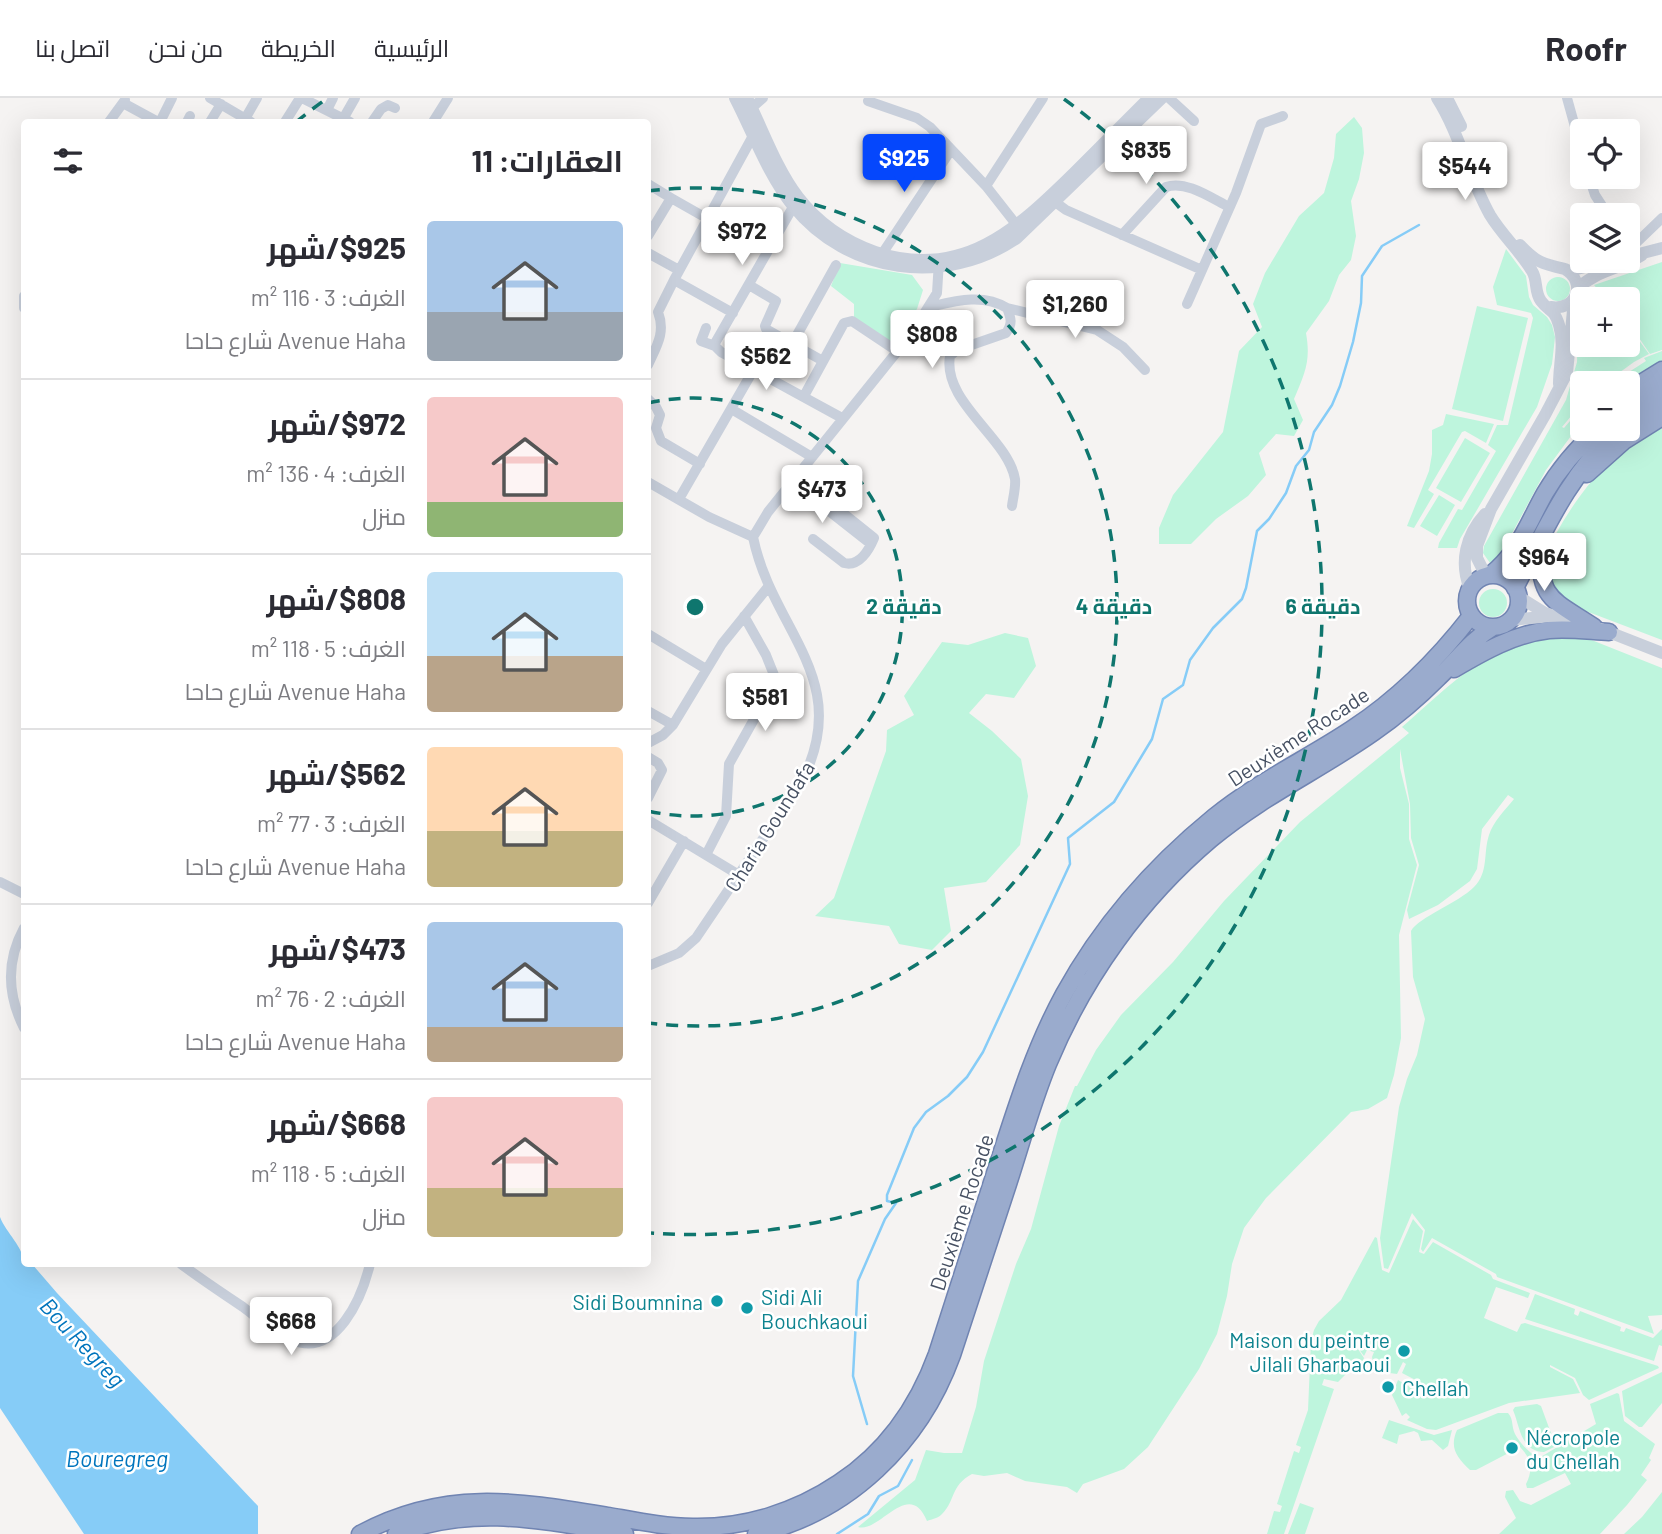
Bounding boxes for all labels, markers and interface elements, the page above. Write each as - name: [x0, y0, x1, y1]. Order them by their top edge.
- text: Roofr: [1545, 28, 1627, 68]
- text: اتصل بنا: [35, 33, 110, 62]
- text: من نحن: [148, 33, 223, 62]
- text: الخريطة: [261, 33, 336, 62]
- text: الرئيسية: [374, 33, 449, 62]
- map controls: [1570, 119, 1640, 441]
- button: locate: [1570, 119, 1640, 189]
- pin: $835: [1105, 126, 1187, 186]
- pin: $925: [863, 134, 945, 194]
- text: $835: [1121, 135, 1171, 163]
- icon: filters: [49, 142, 87, 180]
- text: العقارات: 11: [471, 142, 623, 178]
- pin: $544: [1424, 142, 1506, 202]
- text: $925: [879, 143, 929, 171]
- text: $544: [1438, 151, 1492, 179]
- button: layers: [1570, 203, 1640, 273]
- pin: $972: [701, 208, 783, 267]
- text: $972: [717, 216, 767, 244]
- text: $925/شهر: [267, 229, 406, 265]
- icon: home: [483, 249, 567, 333]
- pin: $1,260: [1018, 280, 1132, 340]
- text: الغرف: 3 · 116 m²: [251, 283, 406, 311]
- button: +: [1570, 287, 1640, 357]
- text: $1,260: [1042, 289, 1108, 317]
- pin: $808: [891, 310, 973, 370]
- text: $808: [906, 319, 958, 347]
- text: Avenue Haha شارع حاحا: [185, 326, 406, 354]
- pin: $562: [725, 332, 807, 392]
- text: $562: [741, 341, 791, 369]
- button: −: [1570, 371, 1640, 441]
- text: $972/شهر: [268, 405, 406, 441]
- icon: home: [483, 425, 567, 509]
- text: الغرف: 4 · 136 m²: [246, 459, 406, 487]
- pin: $473: [781, 466, 863, 525]
- text: $473: [797, 474, 847, 502]
- text: منزل: [362, 502, 406, 530]
- pin: $964: [1503, 533, 1585, 593]
- text: $964: [1518, 542, 1570, 570]
- text: $808/شهر: [266, 580, 406, 616]
- text: 2 دقيقة: [866, 593, 942, 619]
- text: 4 دقيقة: [1076, 593, 1152, 619]
- text: 6 دقيقة: [1286, 593, 1360, 619]
- centre of rings: [683, 595, 707, 619]
- icon: home: [483, 600, 567, 684]
- text: الغرف: 5 · 118 m²: [251, 634, 406, 662]
- pin: $581: [724, 674, 806, 733]
- text: Avenue Haha شارع حاحا: [185, 677, 406, 705]
- street label: Deuxième Rocade: [1223, 681, 1373, 791]
- text: $581: [742, 682, 788, 710]
- text: $562/شهر: [267, 755, 406, 791]
- street label: Charia Goundafa: [719, 756, 819, 896]
- icon: home: [483, 775, 567, 859]
- text: الغرف: 3 · 77 m²: [257, 809, 406, 837]
- text: Avenue Haha شارع حاحا: [185, 852, 406, 880]
- text: $473/شهر: [269, 930, 406, 966]
- icon: home: [483, 950, 567, 1034]
- text: الغرف: 2 · 76 m²: [256, 984, 406, 1012]
- text: Avenue Haha شارع حاحا: [185, 1027, 406, 1055]
- text: $668/شهر: [268, 1105, 406, 1141]
- icon: home: [483, 1125, 567, 1209]
- street label: Deuxième Rocade: [924, 1131, 998, 1293]
- text: الغرف: 5 · 118 m²: [251, 1159, 406, 1187]
- text: منزل: [362, 1202, 406, 1230]
- place label: Sidi Ali Bouchkaoui: [761, 1284, 868, 1333]
- place label: Sidi Boumnina: [572, 1289, 703, 1314]
- water label: Bou Regreg: [35, 1292, 131, 1392]
- marker: Sidi Boumnina: [709, 1293, 725, 1309]
- pin: $668: [250, 1298, 332, 1357]
- marker: Sidi Ali Bouchkaoui: [739, 1300, 755, 1316]
- text: $668: [266, 1306, 316, 1334]
- place label: Maison du peintre Jilali Gharbaoui: [1229, 1327, 1390, 1376]
- marker: Maison du peintre Jilali Gharbaoui: [1396, 1343, 1412, 1359]
- place label: Chellah: [1402, 1375, 1469, 1400]
- marker: Chellah: [1380, 1379, 1396, 1395]
- place label: Nécropole du Chellah: [1526, 1424, 1620, 1473]
- marker: Nécropole du Chellah: [1504, 1440, 1520, 1456]
- water label: Bouregreg: [66, 1444, 168, 1472]

